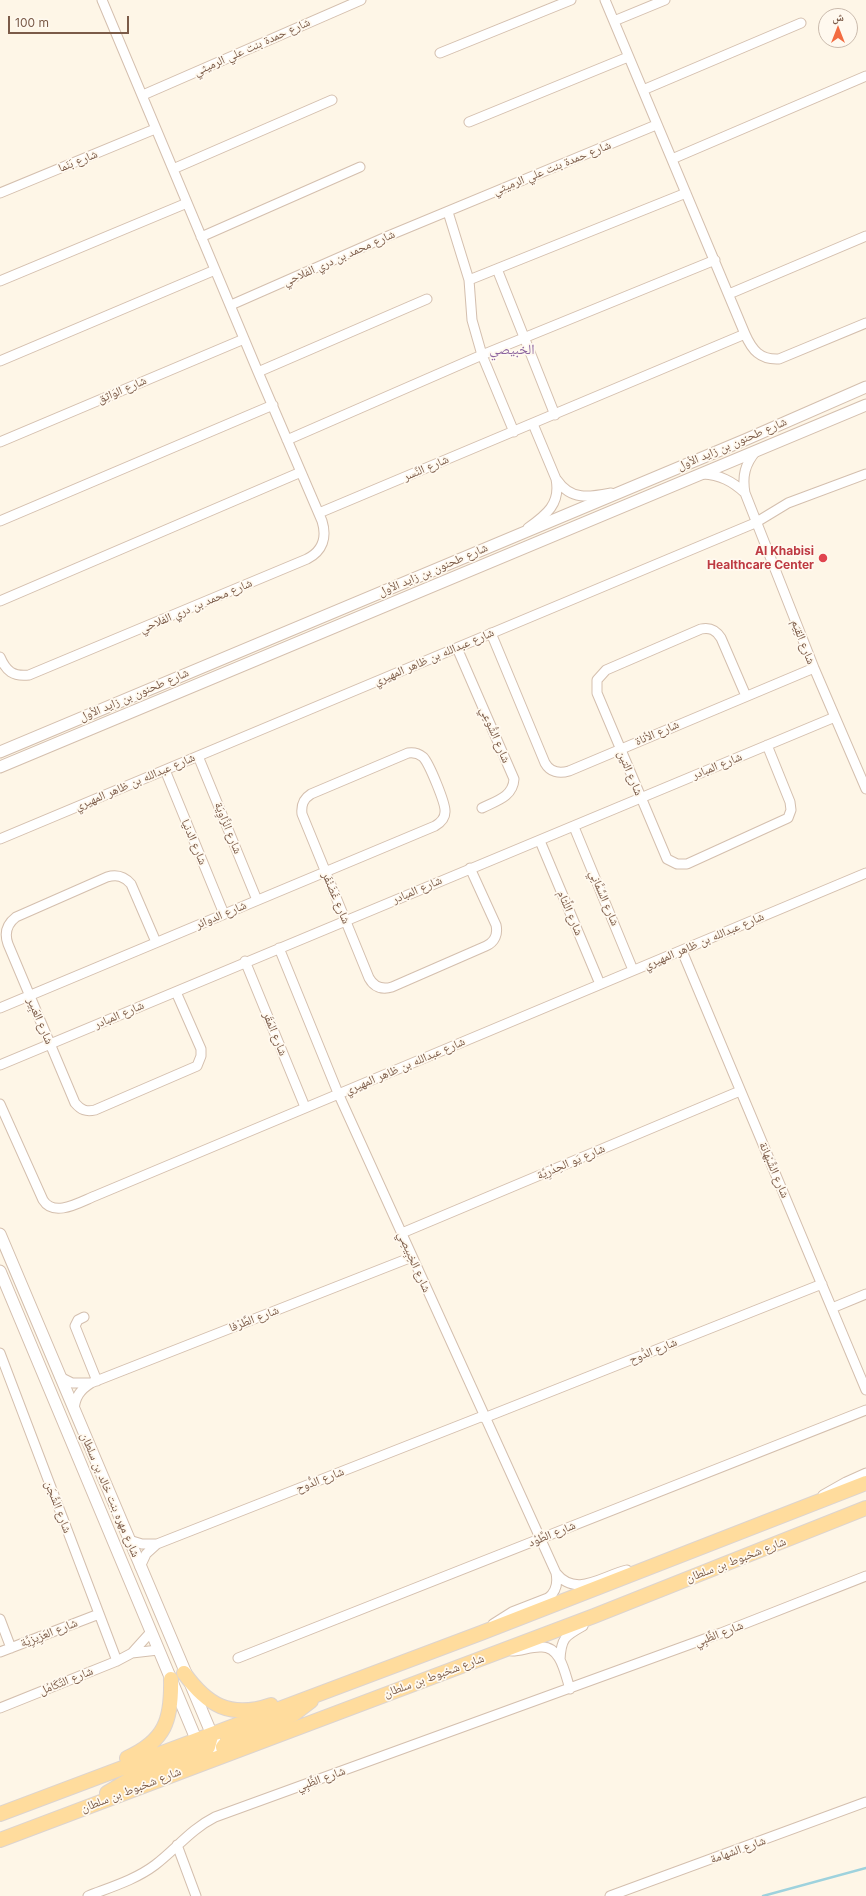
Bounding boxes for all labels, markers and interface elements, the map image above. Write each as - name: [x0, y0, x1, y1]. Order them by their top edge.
- scale bar: [10, 8, 131, 34]
- north arrow: [818, 8, 858, 48]
- text: ش: [832, 10, 844, 24]
- text: 100 m: [15, 15, 49, 30]
- street label: شارع حمدة بنت علي الرميثي: [192, 15, 312, 79]
- street label: شارع حمدة بنت علي الرميثي: [491, 138, 613, 198]
- street label: شارع بَنَما: [56, 147, 100, 175]
- street label: شارع محمد بن دري الفلاحي: [281, 227, 397, 289]
- district label: الخبيصي: [489, 342, 535, 358]
- street label: شارع الوَاثِق: [95, 373, 149, 407]
- street label: شارع طحنون بن زايد الأول: [675, 414, 789, 474]
- street label: شارع النَّسر: [401, 452, 451, 484]
- street label: شارع طحنون بن زايد الأول: [376, 540, 490, 600]
- place label: Al Khabisi Healthcare Center: [707, 544, 814, 572]
- marker: Al Khabisi Healthcare Center: [817, 552, 829, 564]
- street label: شارع محمد بن دري الفلاحي: [137, 576, 255, 636]
- street label: شارع القِيَم: [788, 618, 818, 666]
- street label: شارع عبدالله بن ظاهر المهيري: [372, 625, 496, 689]
- street label: شارع طحنون بن زايد الأول: [77, 665, 191, 725]
- street label: شارع الشُّوعِي: [477, 705, 513, 765]
- street label: شارع الأناة: [633, 717, 681, 749]
- street label: شارع التين: [614, 748, 646, 798]
- street label: شارع المبادر: [690, 749, 744, 783]
- street label: شارع عبدالله بن ظاهر المهيري: [73, 750, 197, 814]
- street label: شارع الزَّاوِيَة: [211, 800, 245, 856]
- street label: شارع الدنيا: [178, 817, 210, 867]
- street label: شارع السِّمَّانِي: [586, 868, 622, 928]
- street label: شارع غَضَنْفَر: [319, 870, 353, 926]
- street label: شارع المبادر: [390, 873, 444, 907]
- street label: شارع اللِّثام: [554, 888, 586, 938]
- street label: شارع الدوائر: [193, 898, 249, 932]
- street label: شارع عبدالله بن ظاهر المهيري: [642, 909, 766, 973]
- street label: شارع العَبِير: [24, 996, 56, 1046]
- street label: شارع المبادر: [92, 998, 146, 1032]
- street label: شارع المَقَر: [260, 1010, 290, 1058]
- street label: شارع عبدالله بن ظاهر المهيري: [343, 1034, 467, 1098]
- street label: شارع الشَّبْهانة: [756, 1140, 792, 1200]
- street label: شارع يَو الحِدْرِيَّة: [535, 1141, 607, 1183]
- street label: شارع الخِبِيصِي: [394, 1229, 434, 1295]
- street label: شارع الطَّرْفا: [227, 1303, 281, 1335]
- street label: شارع الدُّوح: [627, 1335, 679, 1367]
- street label: شارع مهره بنت خالد بن سلطان: [77, 1431, 143, 1559]
- street label: شارع الدُّوح: [294, 1464, 346, 1496]
- street label: شارع الشَّجَن: [42, 1479, 74, 1535]
- street label: شارع الطَّوْد: [526, 1518, 578, 1550]
- street label: شارع شخبوط بن سلطان: [684, 1534, 788, 1586]
- street label: شارع العَزِيزِيَّة: [18, 1616, 80, 1650]
- street label: شارع الظَّبِي: [693, 1618, 745, 1650]
- street label: شارع شخبوط بن سلطان: [382, 1651, 486, 1701]
- street label: شارع التَّكَامُل: [37, 1664, 95, 1698]
- street label: شارع شخبوط بن سلطان: [79, 1764, 183, 1816]
- street label: شارع الظَّبِي: [295, 1764, 347, 1794]
- street label: شارع الشهامة: [708, 1833, 768, 1867]

